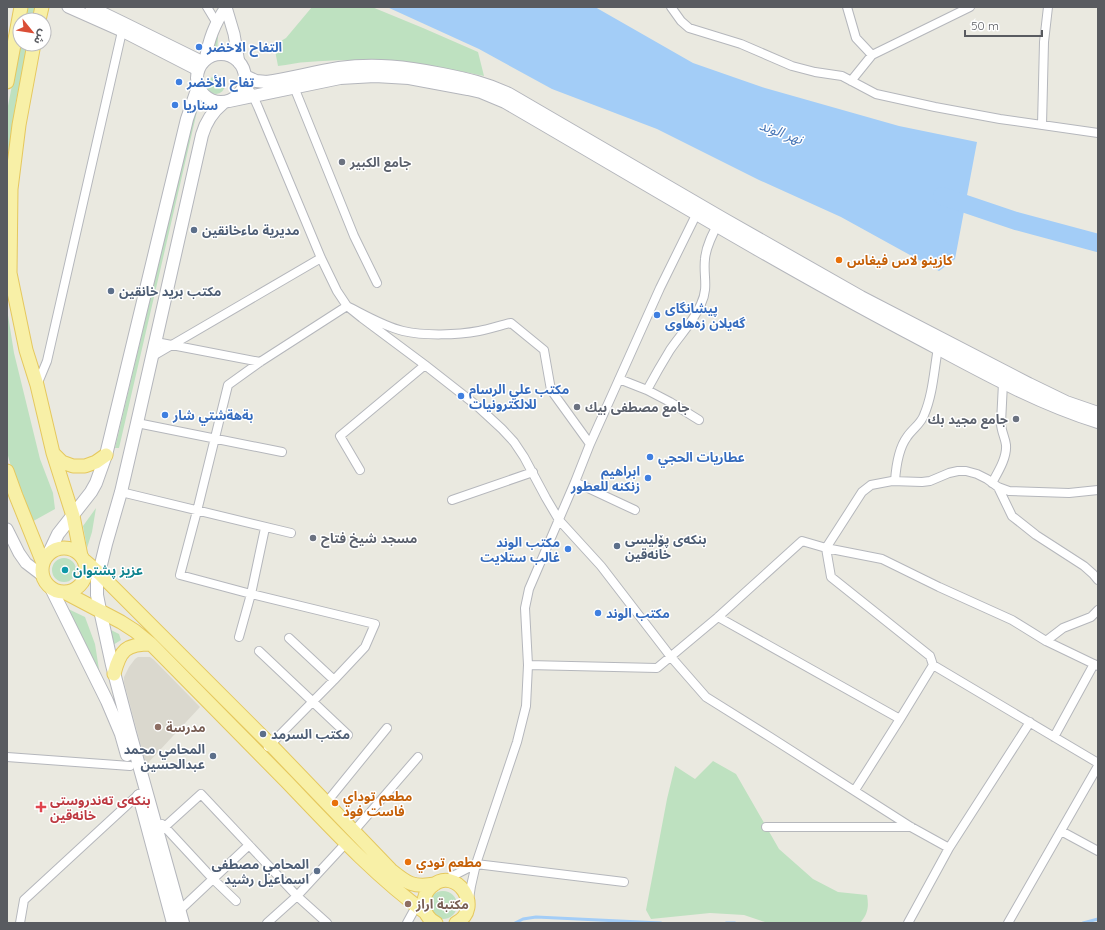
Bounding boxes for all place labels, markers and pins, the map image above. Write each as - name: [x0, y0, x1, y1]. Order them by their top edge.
- place label: التفاح الاخضر: [206, 39, 282, 57]
- marker: التفاح الاخضر: [194, 42, 204, 52]
- place label: تفاح الأخضر: [186, 74, 254, 92]
- marker: تفاح الأخضر: [174, 77, 184, 87]
- place label: سناريا: [183, 97, 218, 113]
- marker: سناريا: [170, 100, 180, 110]
- place label: جامع الكبير: [349, 154, 411, 172]
- marker: جامع الكبير: [337, 157, 347, 167]
- place label: مديرية ماءخانقين: [202, 222, 300, 238]
- marker: مديرية ماءخانقين: [189, 225, 199, 235]
- place label: كازينو لاس فيغاس: [847, 252, 953, 268]
- marker: كازينو لاس فيغاس: [834, 255, 844, 265]
- place label: مكتب بريد خانقين: [119, 283, 221, 299]
- marker: مكتب بريد خانقين: [106, 286, 116, 296]
- place label: پیشانگای گەیلان زەهاوی: [665, 300, 746, 331]
- marker: پیشانگای گەیلان زەهاوی: [652, 310, 662, 320]
- place label: مكتب علي الرسام للالكترونيات: [469, 381, 569, 412]
- marker: مكتب علي الرسام للالكترونيات: [456, 391, 466, 401]
- place label: جامع مصطفى بيك: [585, 399, 689, 417]
- marker: جامع مصطفى بيك: [572, 402, 582, 412]
- place label: بةهةشتي شار: [172, 407, 253, 426]
- marker: بةهةشتي شار: [160, 410, 170, 420]
- place label: جامع مجيد بك: [928, 411, 1008, 429]
- marker: جامع مجيد بك: [1011, 414, 1021, 424]
- place label: عطاريات الحجي: [658, 449, 745, 468]
- marker: عطاريات الحجي: [645, 452, 655, 462]
- place label: ابراهيم زنكنه للعطور: [570, 463, 640, 494]
- marker: ابراهيم زنكنه للعطور: [643, 473, 653, 483]
- place label: مسجد شيخ فتاح: [321, 530, 417, 548]
- place label: بنکەی پۆلیسی خانەقین: [625, 531, 707, 562]
- marker: مسجد شيخ فتاح: [308, 533, 318, 543]
- place label: مكتب الوند غالب ستلايت: [480, 534, 560, 565]
- marker: بنکەی پۆلیسی خانەقین: [612, 541, 622, 551]
- marker: مكتب الوند غالب ستلايت: [563, 544, 573, 554]
- place label: عزيز پشتوان: [73, 562, 143, 579]
- marker: عزيز پشتوان: [60, 565, 70, 575]
- place label: مكتب الوند: [606, 605, 670, 621]
- marker: مكتب الوند: [593, 608, 603, 618]
- place label: مدرسة: [166, 719, 206, 735]
- marker: مدرسة: [153, 722, 163, 732]
- place label: مكتب السرمد: [271, 726, 350, 742]
- marker: مكتب السرمد: [258, 729, 268, 739]
- place label: المحامي محمد عبدالحسين: [124, 741, 205, 772]
- marker: المحامي محمد عبدالحسين: [208, 751, 218, 761]
- place label: مطعم توداي فاست فود: [343, 788, 412, 819]
- place label: بنکەی تەندروستی خانەقین: [50, 792, 151, 823]
- marker: مطعم توداي فاست فود: [330, 798, 340, 808]
- marker: بنکەی تەندروستی خانەقین: [35, 801, 47, 813]
- place label: مطعم تودي: [416, 854, 482, 873]
- place label: المحامي مصطفى اسماعيل رشيد: [211, 856, 309, 887]
- marker: مطعم تودي: [403, 857, 413, 867]
- marker: المحامي مصطفى اسماعيل رشيد: [312, 866, 322, 876]
- place label: مكتبة اراز: [415, 896, 469, 912]
- marker: مكتبة اراز: [403, 899, 413, 909]

